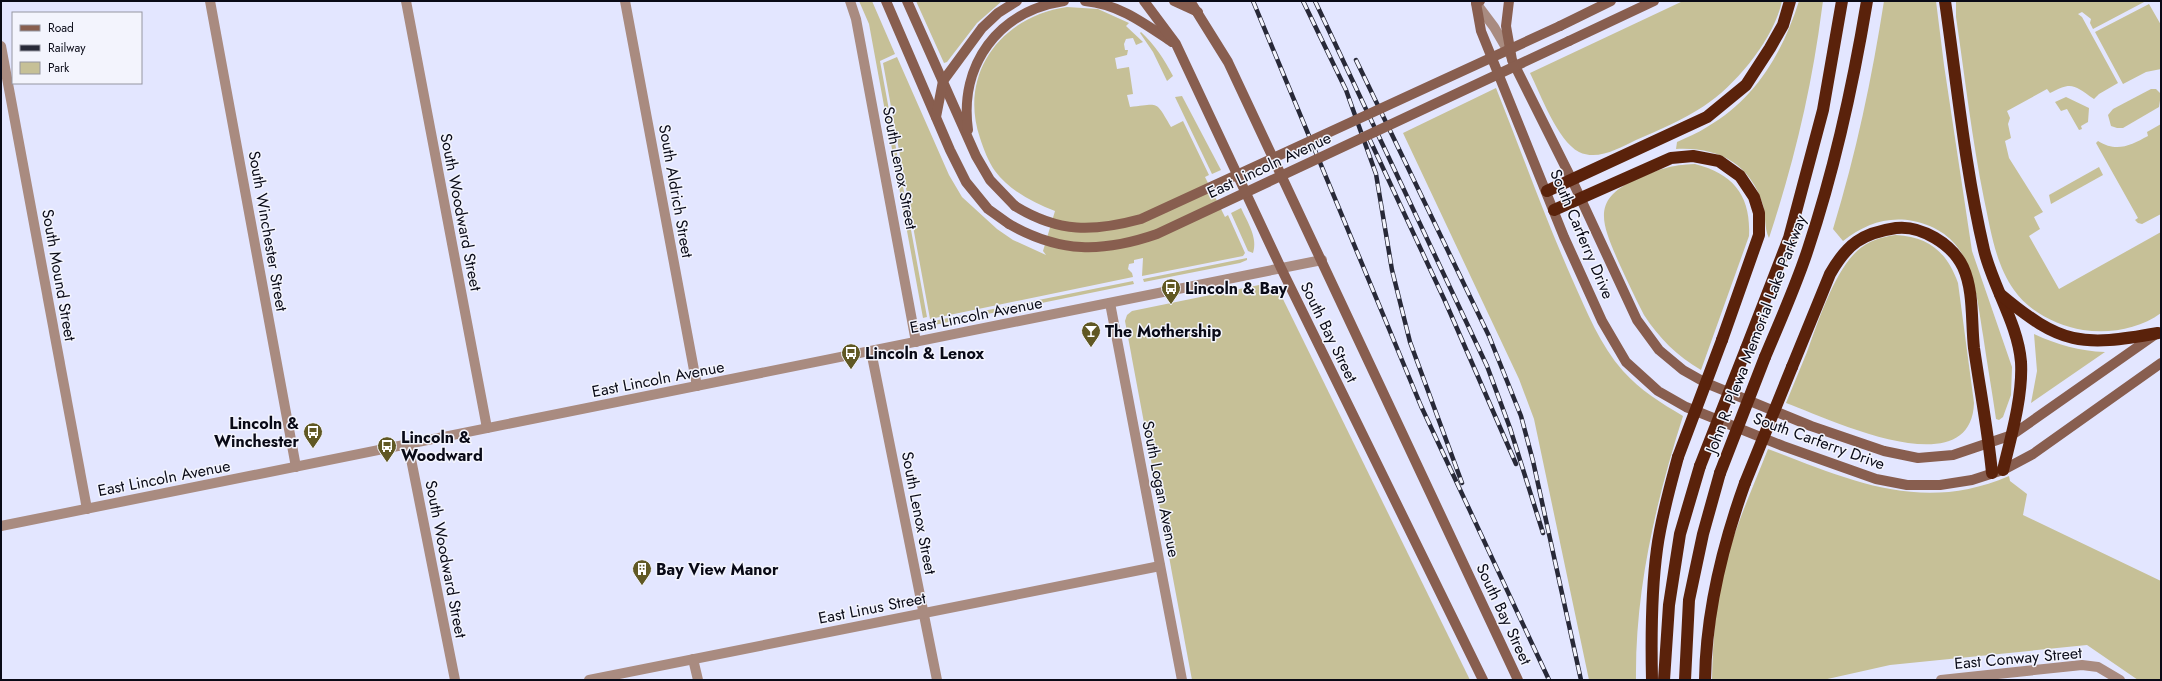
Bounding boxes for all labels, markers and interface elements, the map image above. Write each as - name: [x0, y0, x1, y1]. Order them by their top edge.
- legend: [12, 12, 142, 84]
- text: Road: [48, 19, 74, 37]
- text: Railway: [48, 39, 86, 57]
- text: Park: [48, 59, 70, 77]
- street label: South Lenox Street: [877, 104, 923, 232]
- street label: South Aldrich Street: [653, 123, 699, 260]
- street label: East Lincoln Avenue: [1203, 126, 1335, 204]
- street label: South Woodward Street: [434, 131, 488, 293]
- street label: South Winchester Street: [243, 149, 293, 313]
- street label: South Carferry Drive: [1544, 166, 1620, 302]
- street label: South Mound Street: [36, 207, 82, 343]
- street label: John R. Plewa Memorial Lake Parkway: [1699, 211, 1813, 458]
- bus stop icon: Lincoln & Bay: [1160, 277, 1182, 305]
- place label: Lincoln & Bay: [1185, 277, 1288, 300]
- street label: South Bay Street: [1295, 278, 1363, 386]
- street label: East Lincoln Avenue: [908, 291, 1044, 339]
- bar icon: The Mothership: [1080, 320, 1102, 348]
- place label: The Mothership: [1105, 320, 1221, 343]
- bus stop icon: Lincoln & Lenox: [840, 342, 862, 370]
- place label: Lincoln & Lenox: [865, 342, 985, 365]
- street label: East Lincoln Avenue: [590, 355, 726, 403]
- street label: South Carferry Drive: [1750, 406, 1888, 476]
- place label: Lincoln & Winchester: [214, 412, 299, 453]
- street label: South Logan Avenue: [1136, 419, 1186, 559]
- bus stop icon: Lincoln & Winchester: [302, 421, 324, 449]
- place label: Lincoln & Woodward: [401, 426, 483, 467]
- bus stop icon: Lincoln & Woodward: [376, 435, 398, 463]
- street label: South Lenox Street: [896, 449, 942, 577]
- street label: East Lincoln Avenue: [96, 454, 232, 502]
- street label: South Woodward Street: [419, 478, 473, 640]
- building icon: Bay View Manor: [631, 558, 653, 586]
- place label: Bay View Manor: [656, 558, 779, 581]
- street label: South Bay Street: [1470, 560, 1538, 669]
- street label: East Linus Street: [816, 586, 928, 630]
- street label: East Conway Street: [1953, 641, 2083, 675]

